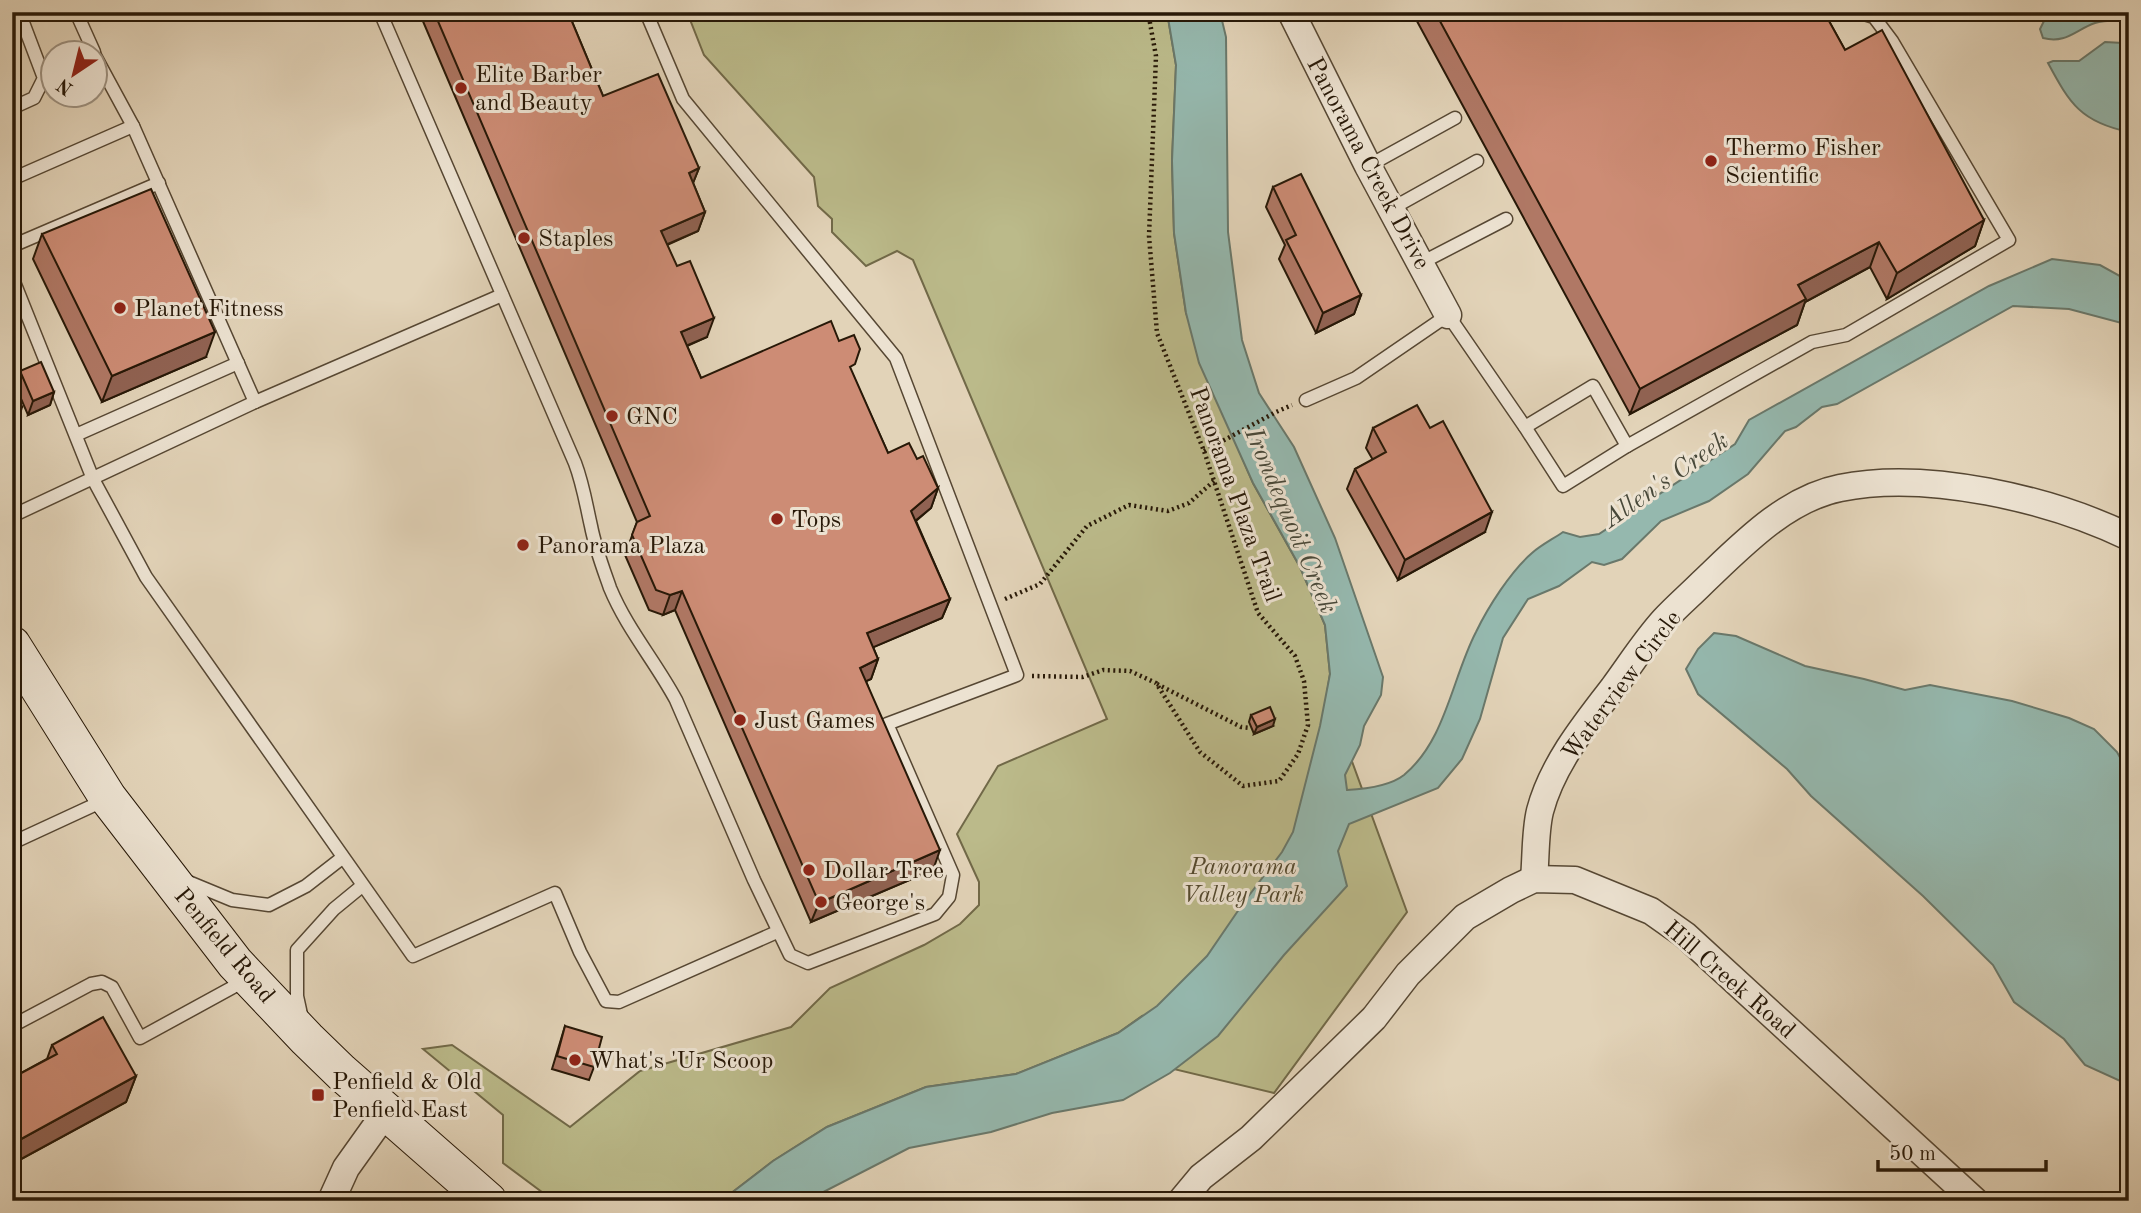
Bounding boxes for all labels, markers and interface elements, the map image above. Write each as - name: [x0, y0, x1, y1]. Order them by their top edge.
- north arrow: [38, 38, 108, 108]
- street label: Panorama Creek Drive: [1301, 54, 1433, 274]
- place label: Elite Barber and Beauty: [475, 64, 602, 116]
- text: N: [54, 74, 77, 98]
- marker: Elite Barber and Beauty: [453, 80, 469, 96]
- place label: Thermo Fisher Scientific: [1725, 137, 1881, 189]
- marker: Thermo Fisher Scientific: [1703, 153, 1719, 169]
- place label: Staples: [538, 228, 614, 252]
- marker: Staples: [516, 230, 532, 246]
- place label: Planet Fitness: [134, 298, 284, 322]
- marker: Planet Fitness: [112, 300, 128, 316]
- street label: Panorama Plaza Trail: [1184, 384, 1284, 605]
- place label: GNC: [626, 406, 678, 430]
- marker: GNC: [604, 408, 620, 424]
- water label: Irondequoit Creek: [1239, 423, 1341, 618]
- water label: Allen's Creek: [1597, 428, 1734, 534]
- place label: Tops: [791, 509, 841, 533]
- marker: Tops: [769, 511, 785, 527]
- place label: Panorama Plaza: [537, 535, 706, 559]
- marker: Panorama Plaza: [515, 537, 531, 553]
- street label: Waterview Circle: [1559, 607, 1687, 766]
- place label: Just Games: [754, 710, 875, 734]
- marker: Just Games: [732, 712, 748, 728]
- park label: Panorama Valley Park: [1182, 856, 1304, 908]
- place label: Dollar Tree: [823, 860, 944, 884]
- marker: Dollar Tree: [801, 862, 817, 878]
- street label: Penfield Road: [169, 884, 278, 1008]
- place label: George's: [835, 892, 925, 916]
- marker: George's: [813, 894, 829, 910]
- street label: Hill Creek Road: [1658, 917, 1799, 1044]
- place label: What's 'Ur Scoop: [589, 1050, 773, 1074]
- marker: What's 'Ur Scoop: [567, 1052, 583, 1068]
- place label: Penfield & Old Penfield East: [332, 1071, 482, 1123]
- marker: Penfield & Old Penfield East: [310, 1087, 326, 1103]
- scale bar: [1878, 1129, 2046, 1173]
- text: 50 m: [1889, 1144, 1936, 1165]

